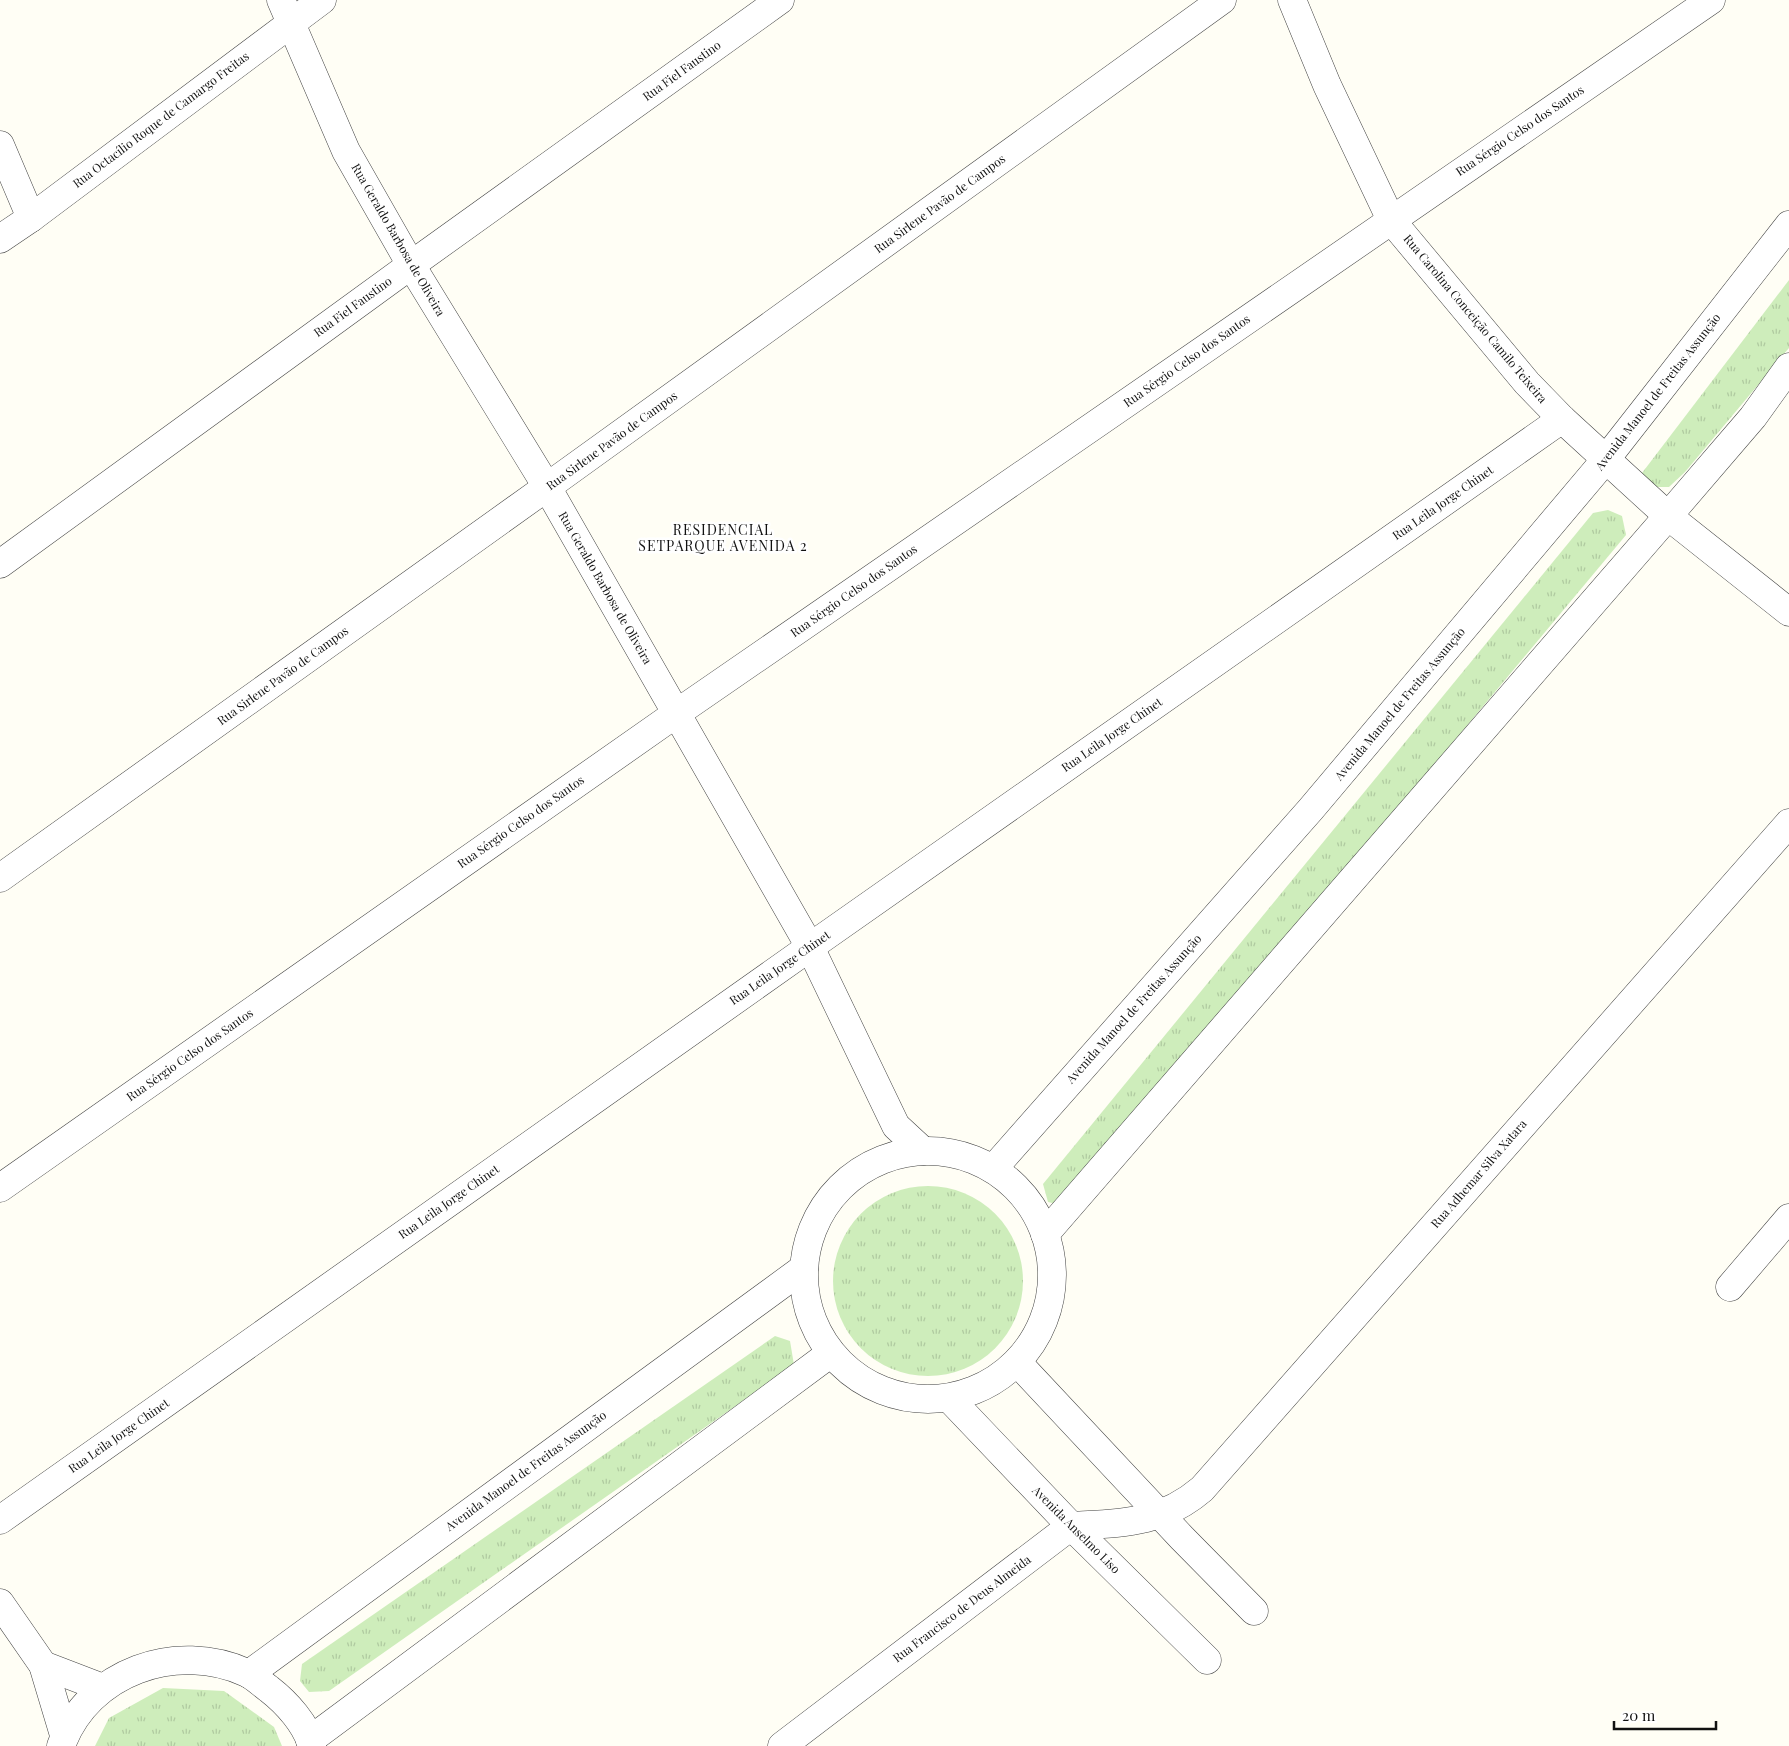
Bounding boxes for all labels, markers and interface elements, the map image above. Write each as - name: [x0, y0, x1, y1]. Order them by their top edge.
- street label: Rua Fiel Faustino: [639, 36, 724, 104]
- street label: Rua Octacílio Roque de Camargo Freitas: [69, 48, 252, 191]
- street label: Rua Sérgio Celso dos Santos: [1452, 81, 1587, 179]
- street label: Rua Sirlene Pavão de Campos: [871, 150, 1008, 256]
- street label: Rua Geraldo Barbosa de Oliveira: [349, 160, 449, 319]
- street label: Rua Carolina Conceição Camilo Teixeira: [1400, 231, 1551, 406]
- street label: Rua Fiel Faustino: [310, 272, 395, 340]
- street label: Avenida Manoel de Freitas Assunção: [1590, 309, 1724, 474]
- street label: Rua Sérgio Celso dos Santos: [1120, 310, 1253, 410]
- street label: Rua Sirlene Pavão de Campos: [543, 387, 680, 493]
- street label: Rua Leila Jorge Chinet: [1389, 461, 1497, 543]
- street label: Rua Geraldo Barbosa de Oliveira: [556, 508, 656, 667]
- district label: RESIDENCIAL SETPARQUE AVENIDA 2: [638, 520, 808, 555]
- street label: Rua Sérgio Celso dos Santos: [787, 540, 920, 640]
- street label: Rua Sirlene Pavão de Campos: [214, 622, 351, 728]
- street label: Avenida Manoel de Freitas Assunção: [1330, 623, 1468, 784]
- street label: Rua Leila Jorge Chinet: [1058, 693, 1166, 775]
- street label: Rua Sérgio Celso dos Santos: [454, 771, 587, 871]
- street label: Rua Leila Jorge Chinet: [726, 926, 834, 1008]
- street label: Avenida Manoel de Freitas Assunção: [1061, 930, 1205, 1087]
- street label: Rua Sérgio Celso dos Santos: [123, 1004, 256, 1104]
- street label: Rua Adhemar Silva Xatara: [1427, 1116, 1530, 1231]
- street label: Rua Leila Jorge Chinet: [395, 1160, 503, 1242]
- street label: Rua Leila Jorge Chinet: [65, 1394, 173, 1476]
- street label: Avenida Manoel de Freitas Assunção: [441, 1406, 609, 1535]
- street label: Avenida Anselmo Liso: [1029, 1481, 1124, 1577]
- street label: Rua Francisco de Deus Almeida: [889, 1551, 1034, 1665]
- scale bar: [1614, 1698, 1716, 1730]
- text: 20 m: [1622, 1705, 1656, 1725]

